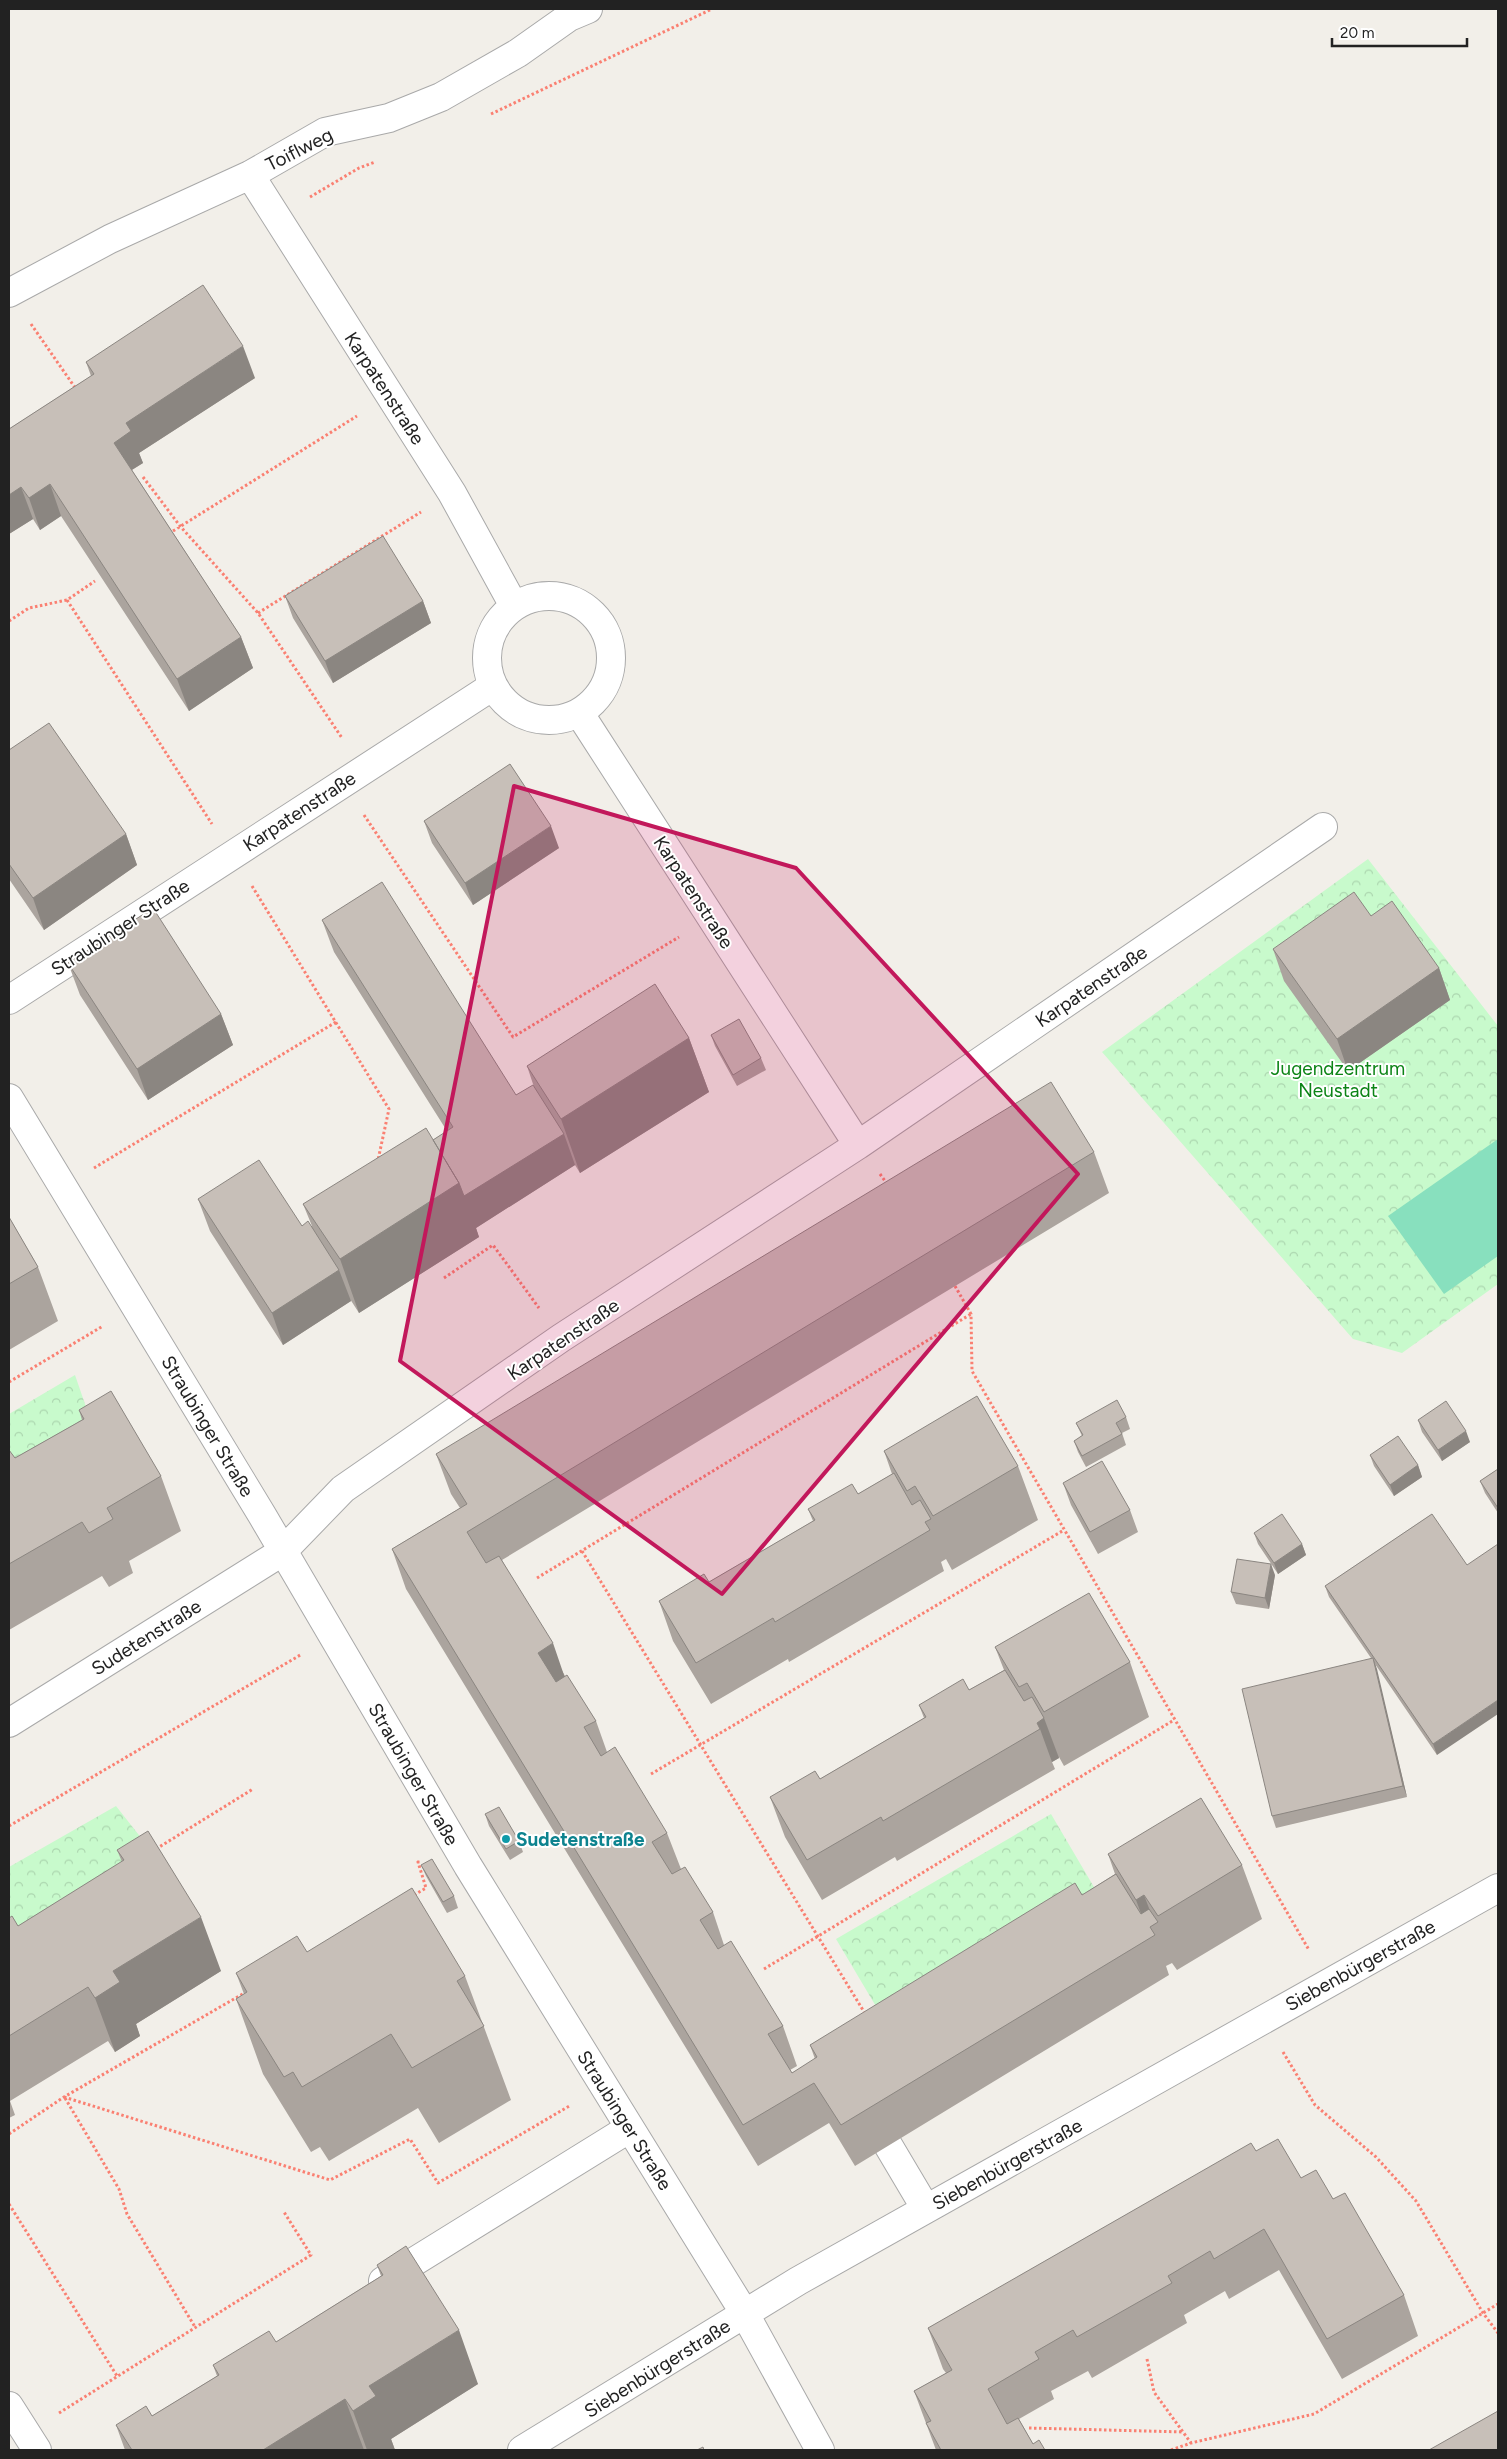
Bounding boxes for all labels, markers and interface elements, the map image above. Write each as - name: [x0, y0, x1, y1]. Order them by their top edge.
- scale bar: [1332, 15, 1467, 47]
- text: 20 m: [1340, 24, 1374, 42]
- street label: Toiflweg: [262, 123, 337, 176]
- street label: Karpatenstraße: [340, 328, 430, 449]
- street label: Karpatenstraße: [239, 766, 360, 856]
- street label: Karpatenstraße: [649, 832, 739, 953]
- street label: Straubinger Straße: [47, 874, 194, 981]
- street label: Karpatenstraße: [1031, 941, 1152, 1032]
- park label: Jugendzentrum Neustadt: [1271, 1057, 1405, 1102]
- street label: Karpatenstraße: [503, 1294, 624, 1385]
- street label: Straubinger Straße: [156, 1352, 259, 1501]
- street label: Sudetenstraße: [87, 1595, 205, 1680]
- street label: Straubinger Straße: [364, 1699, 464, 1849]
- place label: Sudetenstraße: [516, 1828, 645, 1851]
- marker: Sudetenstraße: [500, 1833, 512, 1845]
- street label: Siebenbürgerstraße: [1281, 1915, 1439, 2016]
- street label: Straubinger Straße: [572, 2046, 677, 2194]
- street label: Siebenbürgerstraße: [928, 2114, 1086, 2215]
- street label: Siebenbürgerstraße: [580, 2314, 735, 2423]

